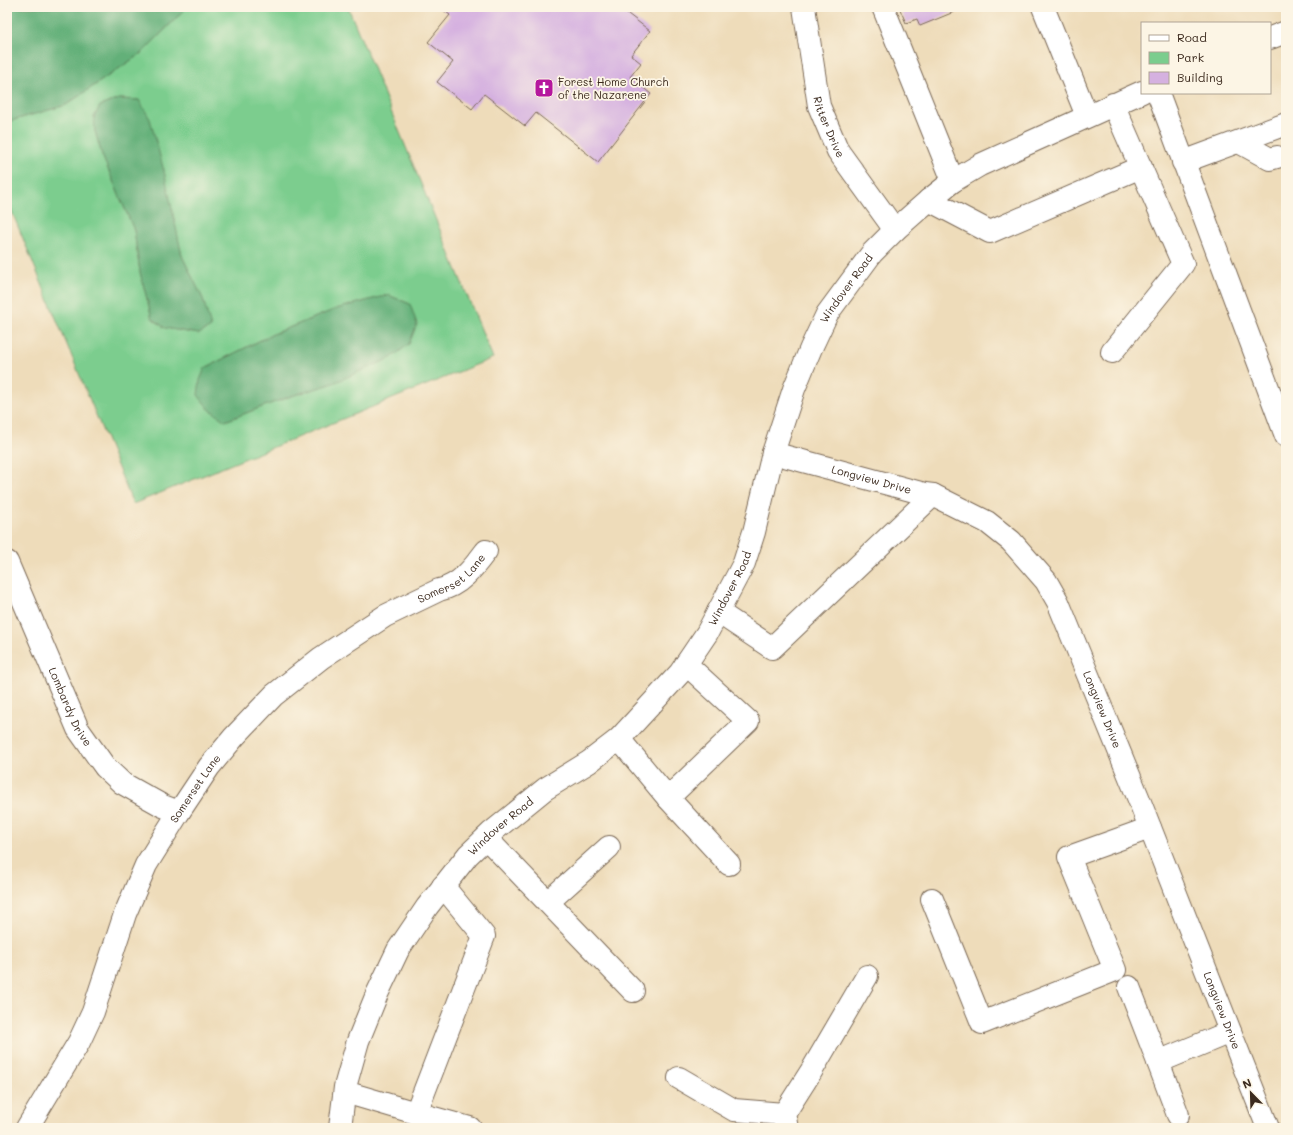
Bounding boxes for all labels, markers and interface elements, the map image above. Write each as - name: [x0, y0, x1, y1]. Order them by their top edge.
- legend: [1141, 22, 1271, 94]
- text: Road: [1177, 29, 1207, 45]
- text: Park: [1177, 49, 1204, 65]
- text: Building: [1177, 69, 1223, 85]
- place label: Forest Home Church of the Nazarene: [558, 74, 668, 102]
- church icon: Forest Home Church of the Nazarene: [533, 77, 555, 99]
- street label: Ritter Drive: [811, 95, 848, 161]
- street label: Windover Road: [816, 251, 876, 325]
- street label: Longview Drive: [830, 461, 913, 497]
- street label: Windover Road: [704, 549, 754, 628]
- street label: Somerset Lane: [415, 550, 488, 606]
- street label: Lombardy Drive: [46, 665, 96, 749]
- street label: Longview Drive: [1080, 669, 1125, 750]
- street label: Somerset Lane: [166, 751, 224, 825]
- street label: Windover Road: [464, 794, 536, 858]
- street label: Longview Drive: [1200, 969, 1244, 1051]
- north arrow: [1231, 1073, 1271, 1113]
- text: N: [1240, 1075, 1254, 1092]

